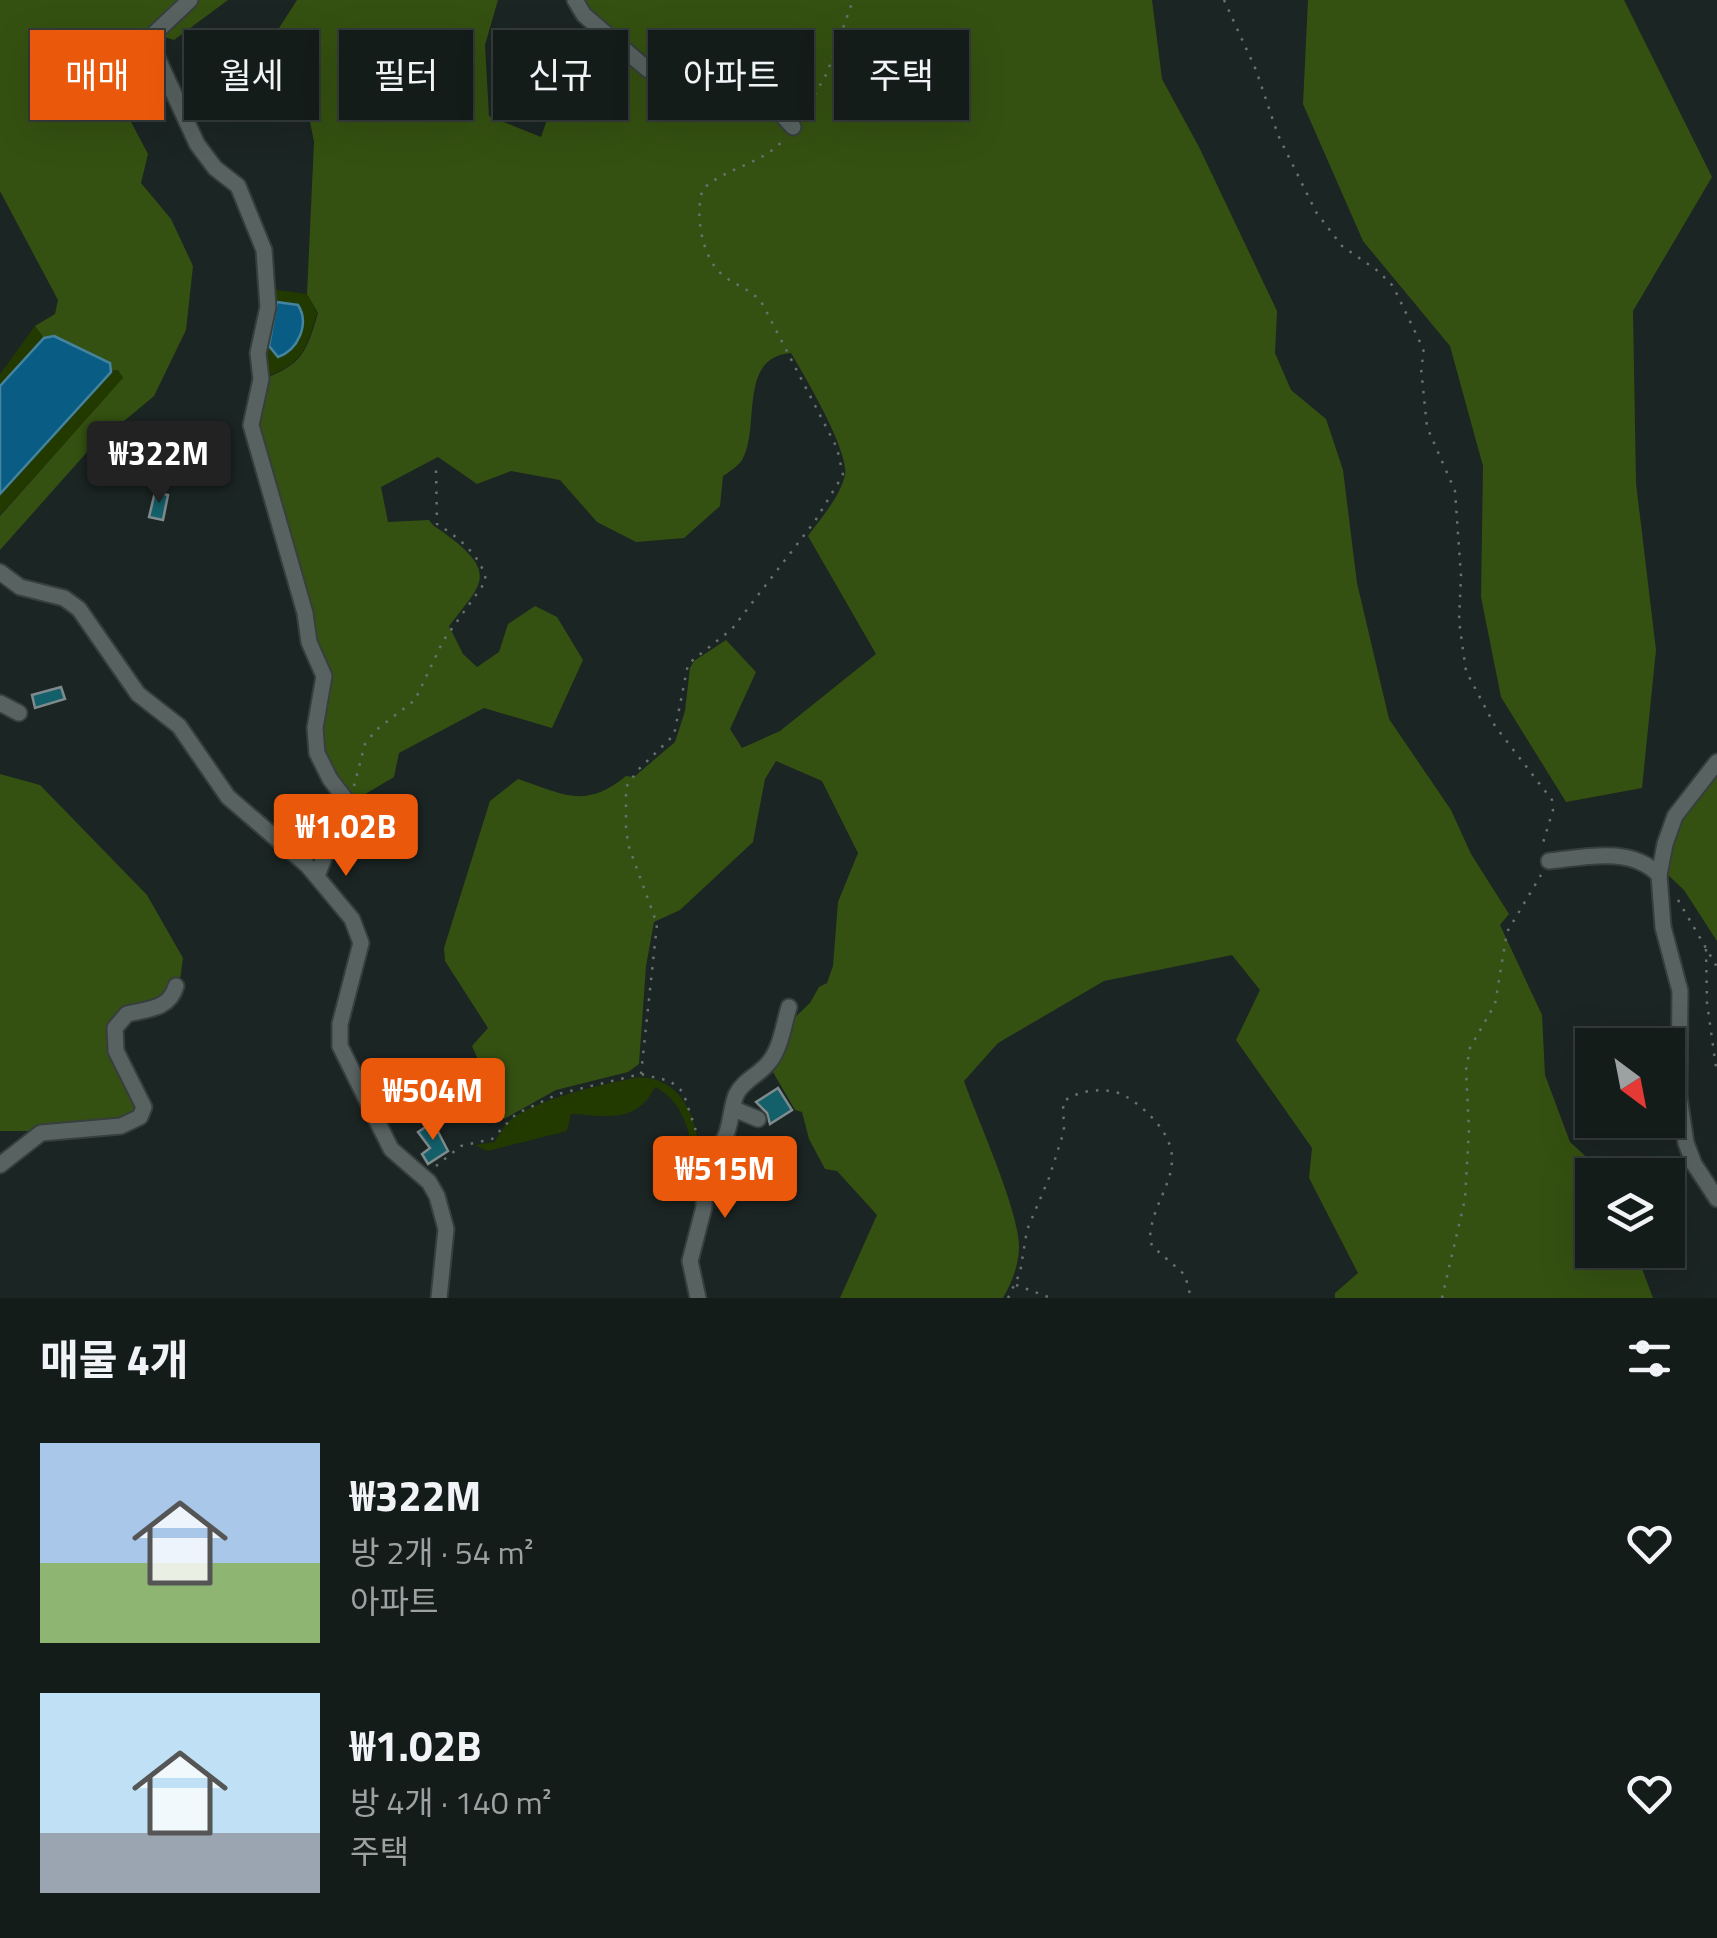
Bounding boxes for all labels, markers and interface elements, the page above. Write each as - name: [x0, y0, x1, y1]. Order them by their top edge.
- chip: 매매: [30, 30, 164, 120]
- chip: 월세: [184, 30, 319, 120]
- chip: 필터: [339, 30, 473, 120]
- chip: 신규: [493, 30, 628, 120]
- chip: 아파트: [648, 30, 814, 120]
- chip: 주택: [834, 30, 969, 120]
- pin: ₩322M: [89, 421, 229, 506]
- text: ₩322M: [109, 429, 209, 477]
- pin: ₩1.02B: [265, 794, 427, 879]
- text: ₩1.02B: [296, 802, 396, 850]
- north arrow: [1575, 1028, 1685, 1138]
- map controls: [1575, 1028, 1685, 1268]
- pin: ₩504M: [363, 1058, 503, 1143]
- text: ₩504M: [383, 1066, 483, 1114]
- pin: ₩515M: [655, 1136, 795, 1221]
- text: ₩515M: [675, 1144, 775, 1192]
- button: layers: [1575, 1158, 1685, 1268]
- text: 매물 4개: [40, 1327, 189, 1391]
- icon: filters: [1622, 1331, 1677, 1386]
- text: ₩322M: [350, 1463, 481, 1527]
- icon: home: [120, 1483, 240, 1603]
- icon: heart: [1622, 1516, 1677, 1571]
- text: 방 2개 · 54 m²: [350, 1528, 533, 1576]
- text: 아파트: [350, 1577, 438, 1625]
- text: ₩1.02B: [350, 1713, 482, 1777]
- icon: home: [120, 1733, 240, 1853]
- icon: heart: [1622, 1766, 1677, 1821]
- text: 방 4개 · 140 m²: [350, 1778, 551, 1826]
- text: 주택: [350, 1827, 409, 1875]

